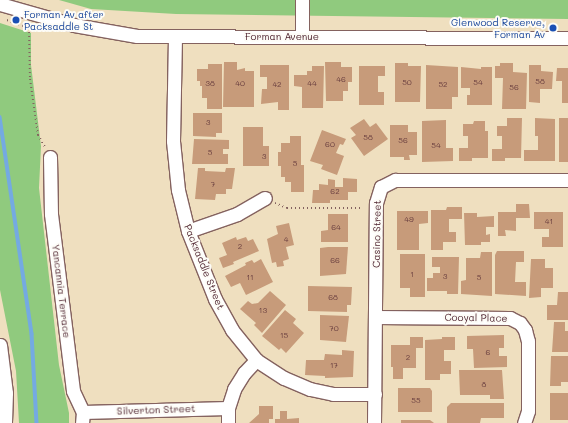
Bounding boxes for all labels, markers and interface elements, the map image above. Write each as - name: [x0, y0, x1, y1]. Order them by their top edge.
- place label: Forman Av after Packsaddle St: [24, 8, 104, 32]
- marker: Forman Av after Packsaddle St: [11, 15, 21, 25]
- place label: Glenwood Reserve, Forman Av: [451, 16, 545, 40]
- marker: Glenwood Reserve, Forman Av: [548, 23, 558, 33]
- street label: Forman Avenue: [245, 31, 319, 43]
- house number: 46: [336, 75, 346, 85]
- house number: 58: [535, 77, 545, 87]
- house number: 50: [402, 78, 412, 88]
- house number: 54: [473, 78, 483, 88]
- house number: 38: [205, 79, 215, 89]
- house number: 40: [235, 79, 245, 89]
- house number: 44: [307, 79, 317, 89]
- house number: 42: [272, 80, 282, 90]
- house number: 52: [438, 80, 448, 90]
- house number: 56: [509, 83, 519, 93]
- house number: 3: [206, 118, 210, 128]
- house number: 58: [363, 133, 373, 143]
- house number: 56: [398, 136, 408, 146]
- house number: 60: [325, 140, 335, 150]
- house number: 54: [431, 141, 441, 151]
- house number: 5: [208, 148, 212, 158]
- house number: 3: [262, 152, 266, 162]
- house number: 5: [293, 159, 297, 169]
- house number: 7: [211, 180, 215, 190]
- house number: 62: [330, 187, 340, 197]
- street label: Casino Street: [370, 200, 384, 268]
- house number: 49: [404, 215, 414, 225]
- house number: 41: [545, 217, 553, 227]
- street label: Packsaddle Street: [181, 223, 227, 311]
- house number: 64: [331, 223, 341, 233]
- house number: 4: [284, 235, 288, 245]
- house number: 2: [238, 242, 242, 252]
- street label: Yancannia Terrace: [49, 244, 73, 338]
- house number: 66: [330, 256, 340, 266]
- house number: 1: [410, 270, 414, 280]
- house number: 3: [443, 272, 447, 282]
- house number: 11: [246, 273, 254, 283]
- house number: 5: [477, 273, 481, 283]
- house number: 68: [328, 293, 338, 303]
- house number: 13: [259, 306, 267, 316]
- street label: Cooyal Place: [444, 311, 508, 325]
- house number: 70: [329, 324, 339, 334]
- house number: 15: [280, 331, 288, 341]
- house number: 6: [486, 348, 490, 358]
- house number: 2: [406, 353, 410, 363]
- house number: 17: [330, 361, 338, 371]
- house number: 8: [482, 380, 486, 390]
- house number: 55: [411, 396, 421, 406]
- street label: Silverton Street: [117, 403, 195, 417]

